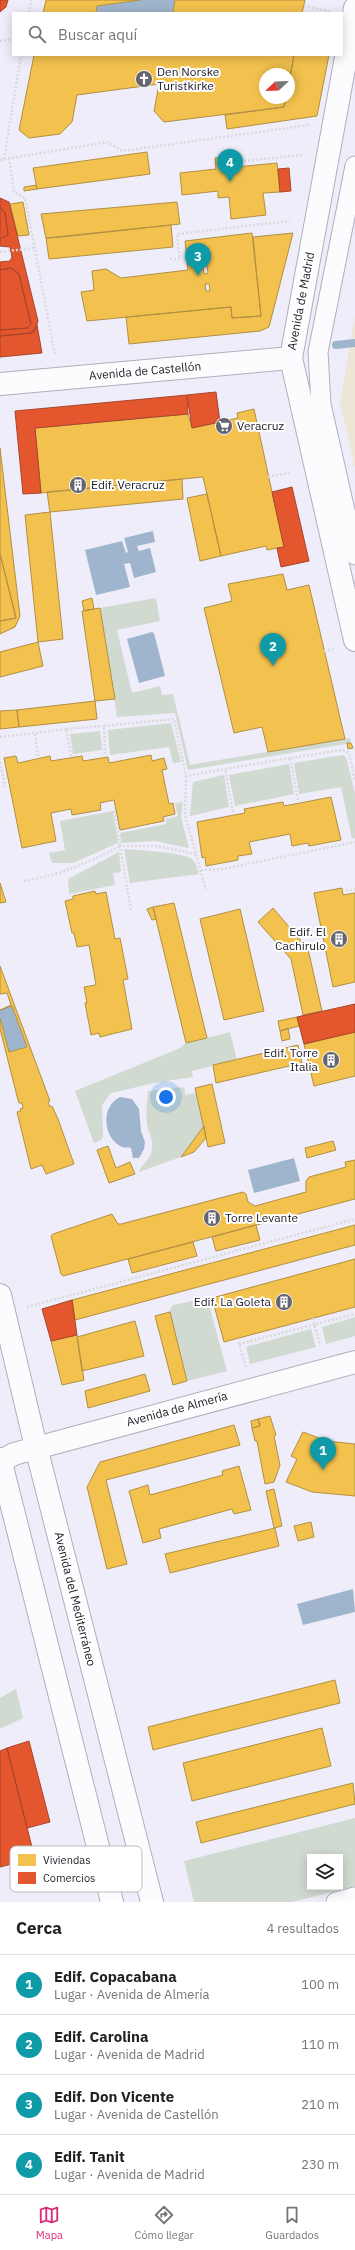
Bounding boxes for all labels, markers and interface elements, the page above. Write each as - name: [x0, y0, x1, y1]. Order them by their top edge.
- search box: [12, 12, 343, 56]
- icon: search: [26, 23, 48, 45]
- text: Buscar aquí: [58, 25, 137, 44]
- place label: Den Norske Turistkirke: [157, 64, 220, 93]
- north arrow: [259, 68, 295, 104]
- church icon: Den Norske Turistkirke: [134, 69, 154, 89]
- pin: 4: [217, 149, 243, 182]
- pin: 3: [185, 243, 211, 276]
- street label: Avenida de Madrid: [284, 251, 317, 351]
- street label: Avenida de Castellón: [88, 358, 202, 383]
- supermarket icon: Veracruz: [214, 416, 234, 436]
- place label: Veracruz: [237, 418, 285, 433]
- building icon: Edif. Veracruz: [68, 475, 88, 495]
- place label: Edif. Veracruz: [91, 477, 165, 492]
- pin: 2: [260, 633, 286, 666]
- place label: Edif. El Cachirulo: [275, 924, 326, 953]
- building icon: Edif. El Cachirulo: [329, 929, 349, 949]
- place label: Edif. Torre Italia: [263, 1045, 319, 1074]
- building icon: Edif. Torre Italia: [321, 1050, 341, 1070]
- your location: [156, 1087, 176, 1107]
- building icon: Torre Levante: [202, 1208, 222, 1228]
- place label: Torre Levante: [225, 1210, 299, 1225]
- building icon: Edif. La Goleta: [274, 1292, 294, 1312]
- place label: Edif. La Goleta: [194, 1294, 272, 1309]
- street label: Avenida de Almería: [125, 1388, 230, 1429]
- pin: 1: [310, 1437, 336, 1470]
- street label: Avenida del Mediterráneo: [52, 1530, 100, 1668]
- legend: [10, 1846, 142, 1892]
- text: Viviendas: [43, 1853, 91, 1867]
- map controls: [307, 1854, 343, 1890]
- button: layers: [307, 1854, 343, 1890]
- text: Comercios: [43, 1871, 95, 1885]
- text: Cerca: [16, 1917, 62, 1939]
- text: 4 resultados: [266, 1920, 339, 1937]
- text: Edif. Copacabana: [54, 1967, 177, 1986]
- text: 1: [25, 1976, 33, 1993]
- text: 100 m: [301, 1976, 339, 1993]
- text: Lugar · Avenida de Almería: [54, 1986, 209, 2003]
- text: Edif. Carolina: [54, 2027, 149, 2046]
- text: 2: [25, 2036, 33, 2053]
- text: 110 m: [301, 2036, 339, 2053]
- text: Lugar · Avenida de Madrid: [54, 2046, 205, 2063]
- text: Edif. Don Vicente: [54, 2087, 174, 2106]
- text: 3: [25, 2096, 33, 2113]
- text: 210 m: [301, 2096, 339, 2113]
- text: Lugar · Avenida de Castellón: [54, 2106, 219, 2123]
- text: Edif. Tanit: [54, 2147, 125, 2166]
- text: 4: [25, 2156, 33, 2173]
- text: 230 m: [301, 2156, 339, 2173]
- text: Lugar · Avenida de Madrid: [54, 2166, 205, 2183]
- tab: Mapa: [36, 2204, 63, 2242]
- tab: Cómo llegar: [135, 2204, 194, 2242]
- tab: Guardados: [265, 2204, 319, 2242]

